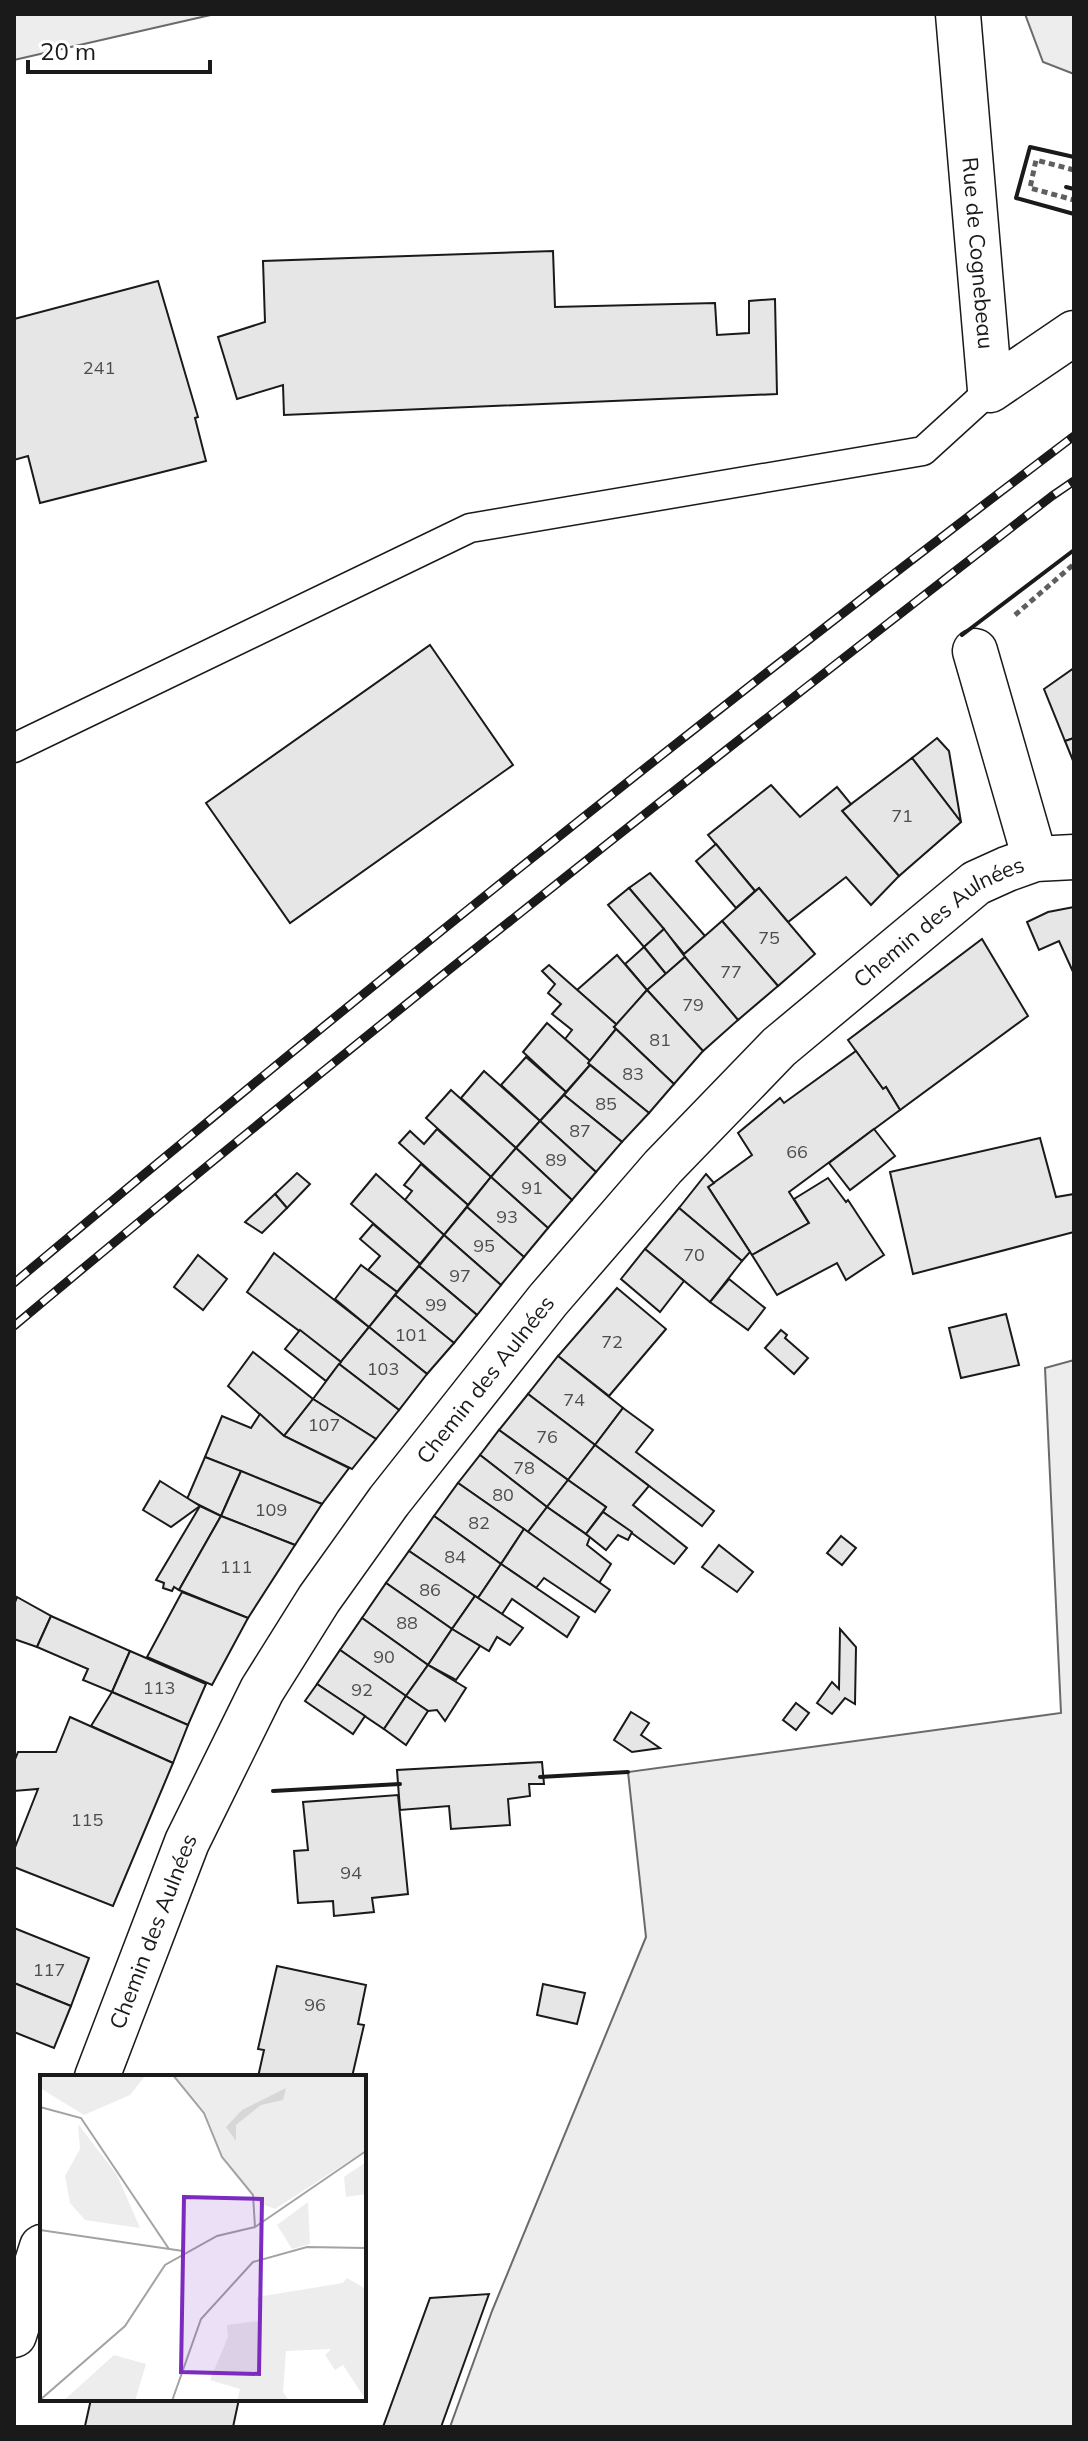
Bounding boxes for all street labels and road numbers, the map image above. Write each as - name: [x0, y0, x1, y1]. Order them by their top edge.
- street label: Rue de Cognebeau: [956, 156, 1000, 350]
- street label: Chemin des Aulnées: [847, 850, 1028, 993]
- street label: Chemin des Aulnées: [410, 1290, 560, 1469]
- street label: Chemin des Aulnées: [103, 1829, 203, 2033]

